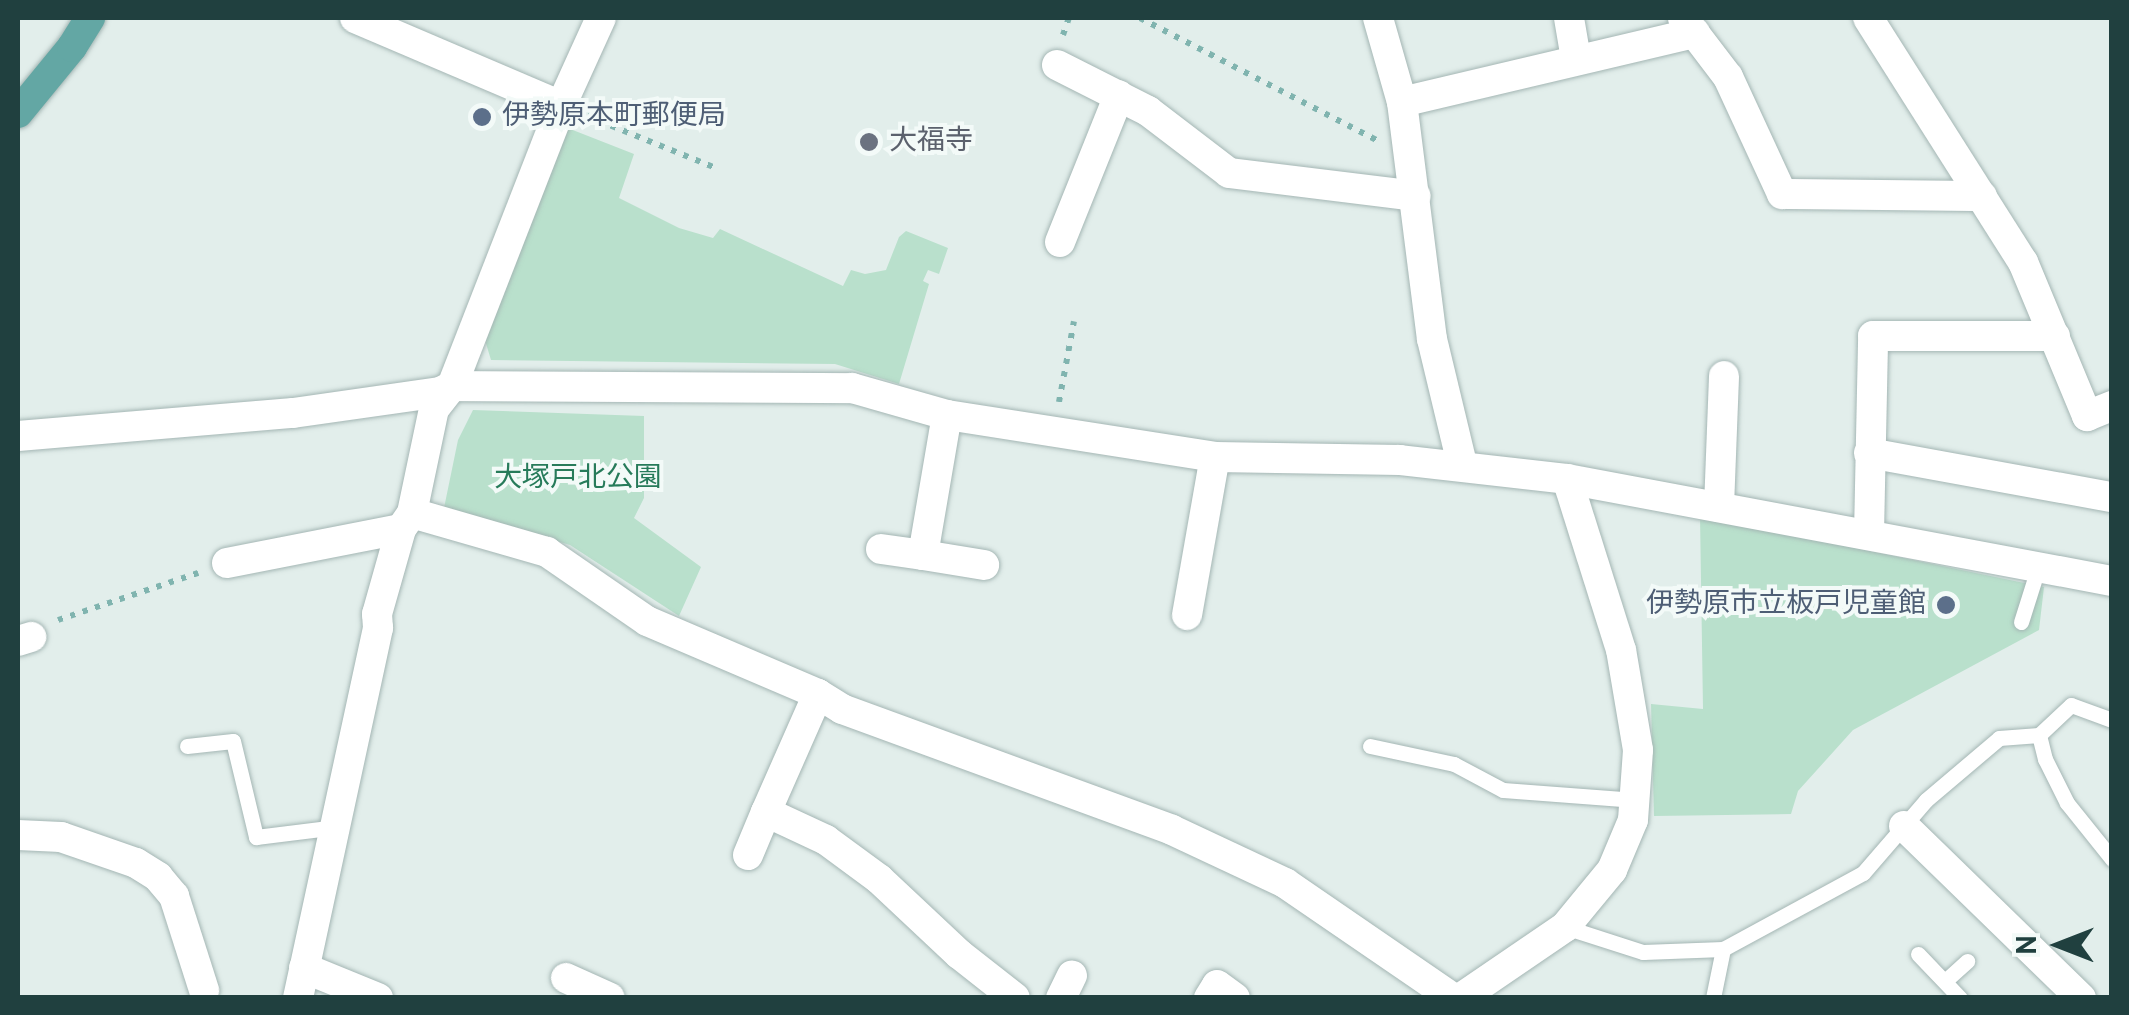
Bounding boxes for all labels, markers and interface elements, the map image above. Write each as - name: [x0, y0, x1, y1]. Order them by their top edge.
- place label: 伊勢原本町郵便局: [502, 100, 726, 134]
- marker: 伊勢原本町郵便局: [471, 106, 493, 128]
- place label: 大福寺: [889, 125, 973, 159]
- marker: 大福寺: [858, 131, 880, 153]
- park label: 大塚戸北公園: [494, 462, 662, 496]
- place label: 伊勢原市立板戸児童館: [1646, 588, 1926, 622]
- marker: 伊勢原市立板戸児童館: [1935, 594, 1957, 616]
- north arrow: [2009, 895, 2109, 995]
- text: N: [2011, 935, 2047, 955]

